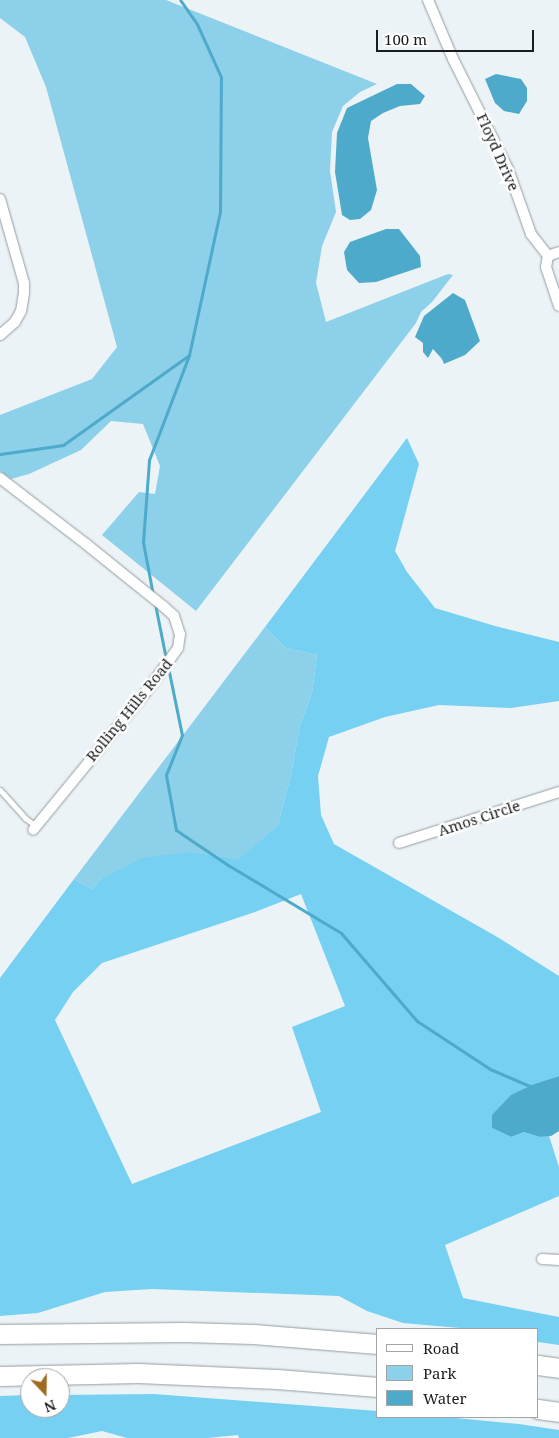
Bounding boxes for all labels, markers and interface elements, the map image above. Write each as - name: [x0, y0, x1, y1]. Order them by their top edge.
- scale bar: [379, 20, 536, 52]
- text: 100 m: [384, 29, 427, 49]
- street label: Floyd Drive: [473, 110, 523, 194]
- street label: Rolling Hills Road: [82, 655, 176, 765]
- street label: Amos Circle: [436, 796, 522, 840]
- legend: [376, 1328, 539, 1418]
- text: Road: [423, 1338, 459, 1358]
- text: Park: [423, 1363, 456, 1383]
- north arrow: [20, 1368, 70, 1418]
- text: Water: [423, 1388, 466, 1408]
- text: N: [42, 1396, 59, 1417]

